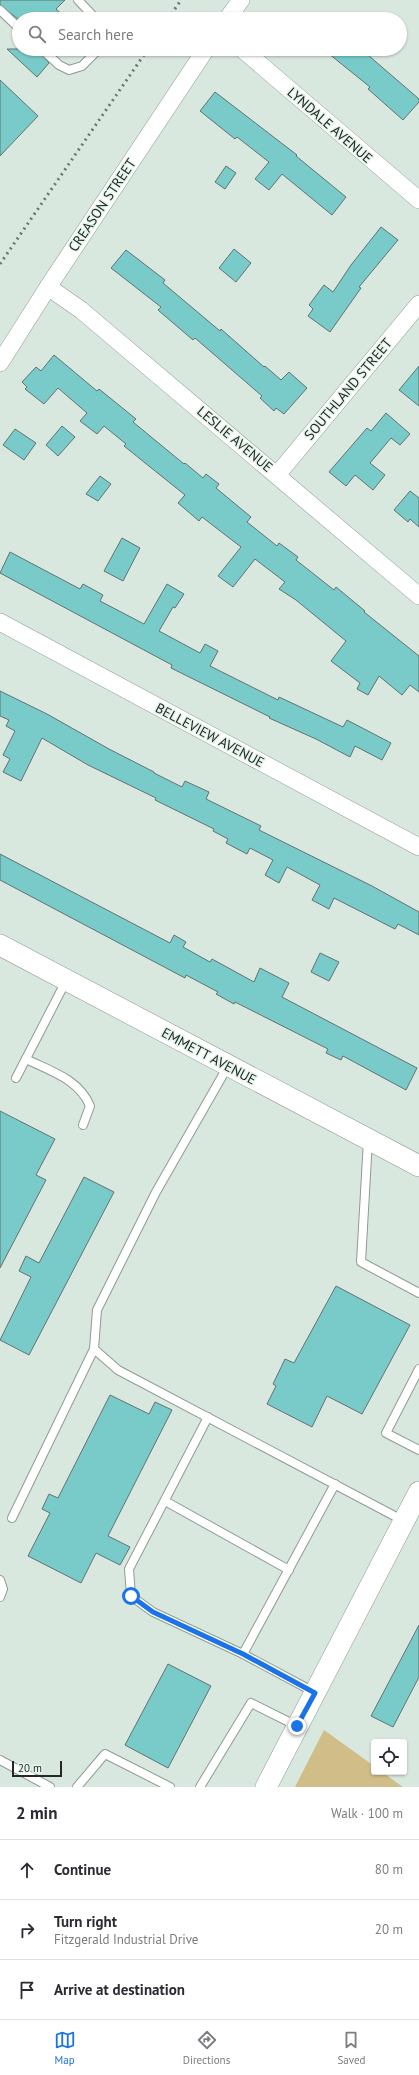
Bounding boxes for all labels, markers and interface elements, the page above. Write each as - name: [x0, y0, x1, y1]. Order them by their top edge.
- search box: [12, 12, 407, 56]
- icon: search: [26, 23, 48, 45]
- text: Search here: [58, 25, 134, 44]
- street label: LYNDALE AVENUE: [284, 83, 376, 167]
- street label: CREASON STREET: [64, 155, 140, 255]
- street label: SOUTHLAND STREET: [300, 334, 396, 444]
- street label: LESLIE AVENUE: [193, 402, 277, 476]
- street label: BELLEVIEW AVENUE: [152, 699, 268, 771]
- street label: EMMETT AVENUE: [159, 1023, 259, 1089]
- route start: [122, 1587, 140, 1605]
- route end: [288, 1717, 306, 1735]
- map controls: [371, 1739, 407, 1775]
- button: locate: [371, 1739, 407, 1775]
- scale bar: [12, 1759, 62, 1778]
- text: 20 m: [18, 1761, 42, 1775]
- text: 2 min: [16, 1802, 57, 1824]
- text: Walk · 100 m: [331, 1805, 403, 1822]
- icon: ahead: [16, 1859, 38, 1881]
- text: Continue: [54, 1860, 111, 1879]
- text: 80 m: [375, 1861, 403, 1878]
- text: Turn right: [54, 1912, 117, 1931]
- icon: right: [16, 1919, 38, 1941]
- text: 20 m: [375, 1921, 403, 1938]
- text: Fitzgerald Industrial Drive: [54, 1931, 198, 1948]
- icon: arrive: [16, 1979, 38, 2001]
- text: Arrive at destination: [54, 1980, 185, 1999]
- tab: Map: [54, 2029, 76, 2067]
- tab: Directions: [183, 2029, 230, 2067]
- tab: Saved: [337, 2029, 365, 2067]

